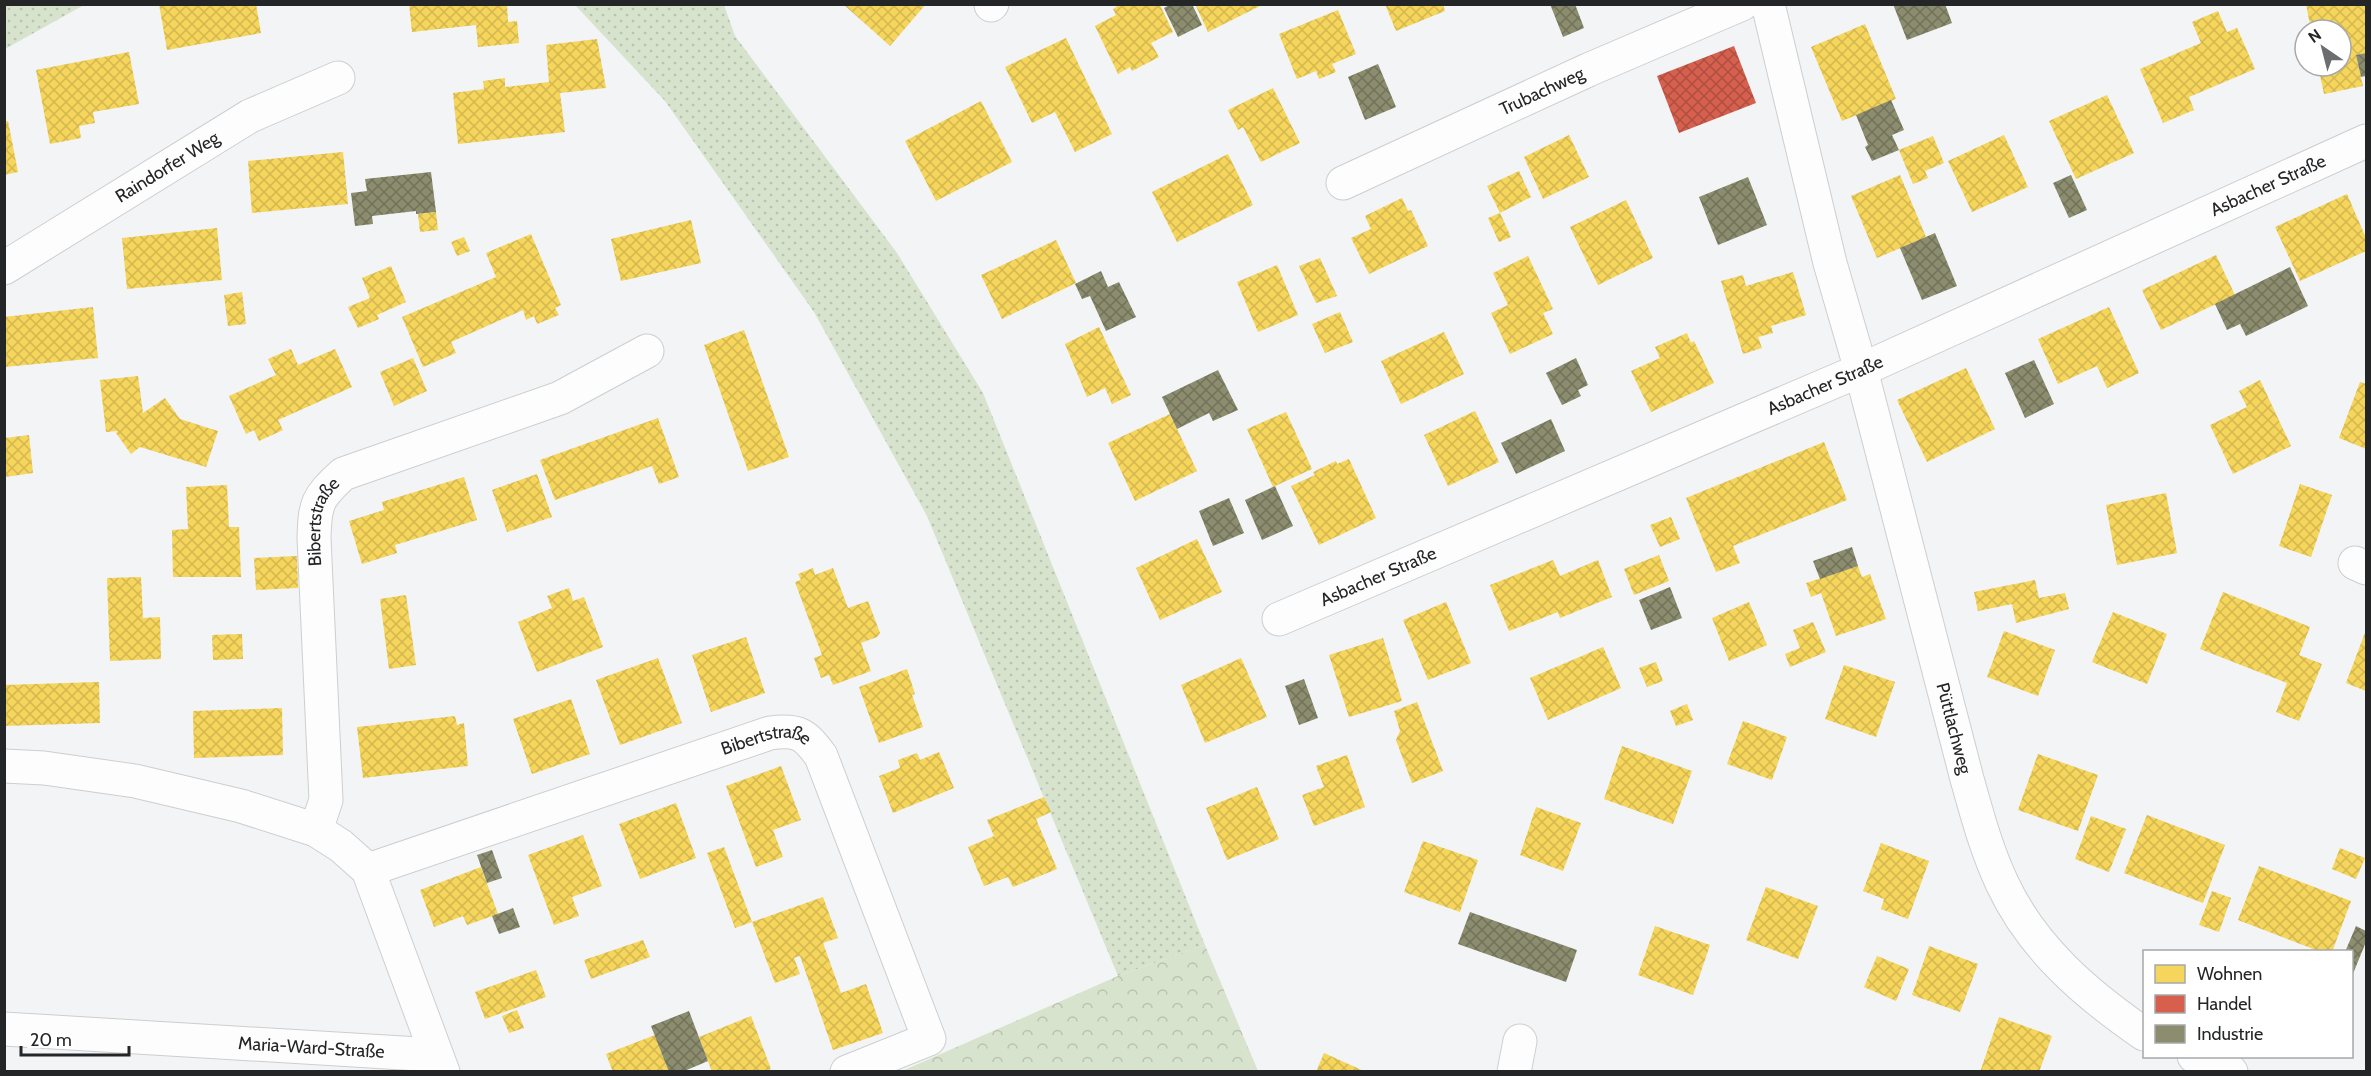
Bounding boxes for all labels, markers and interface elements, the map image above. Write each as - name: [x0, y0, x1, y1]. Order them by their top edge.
- north arrow: [2293, 18, 2353, 78]
- text: N: [2305, 25, 2325, 47]
- street label: Trubachweg: [1496, 62, 1589, 120]
- street label: Raindorfer Weg: [111, 126, 224, 207]
- street label: Asbacher Straße: [2207, 150, 2329, 221]
- street label: Asbacher Straße: [1764, 350, 1887, 420]
- street label: Bibertstraße: [303, 473, 344, 567]
- street label: Asbacher Straße: [1317, 542, 1440, 611]
- street label: Püttlachweg: [1932, 680, 1977, 778]
- street label: Bibertstraße: [718, 721, 816, 760]
- legend: [2143, 950, 2353, 1058]
- text: Wohnen: [2197, 963, 2262, 985]
- text: Handel: [2197, 993, 2252, 1015]
- scale bar: [21, 1019, 129, 1057]
- text: Industrie: [2197, 1023, 2263, 1045]
- text: 20 m: [30, 1029, 72, 1051]
- street label: Maria-Ward-Straße: [238, 1032, 385, 1063]

